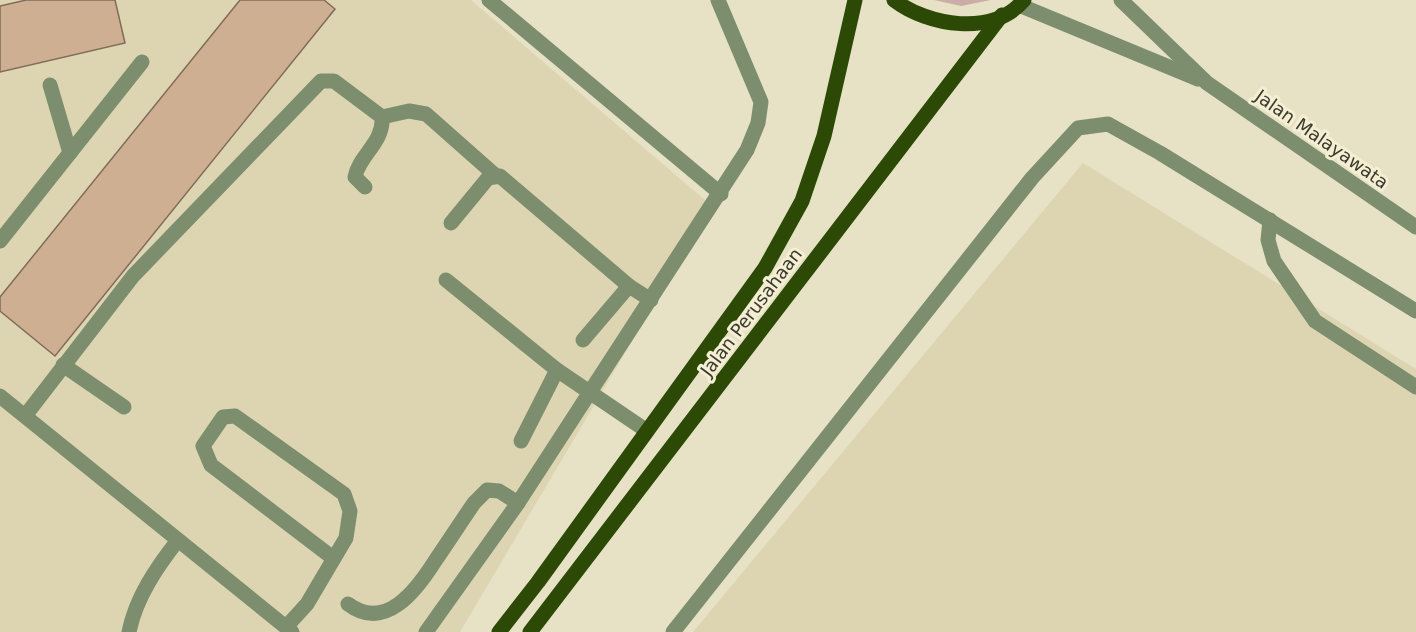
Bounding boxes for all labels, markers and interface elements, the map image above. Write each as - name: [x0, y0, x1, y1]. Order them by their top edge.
- street label: Jalan Malayawata: [1251, 85, 1393, 193]
- street label: Jalan Perusahaan: [695, 244, 806, 381]

